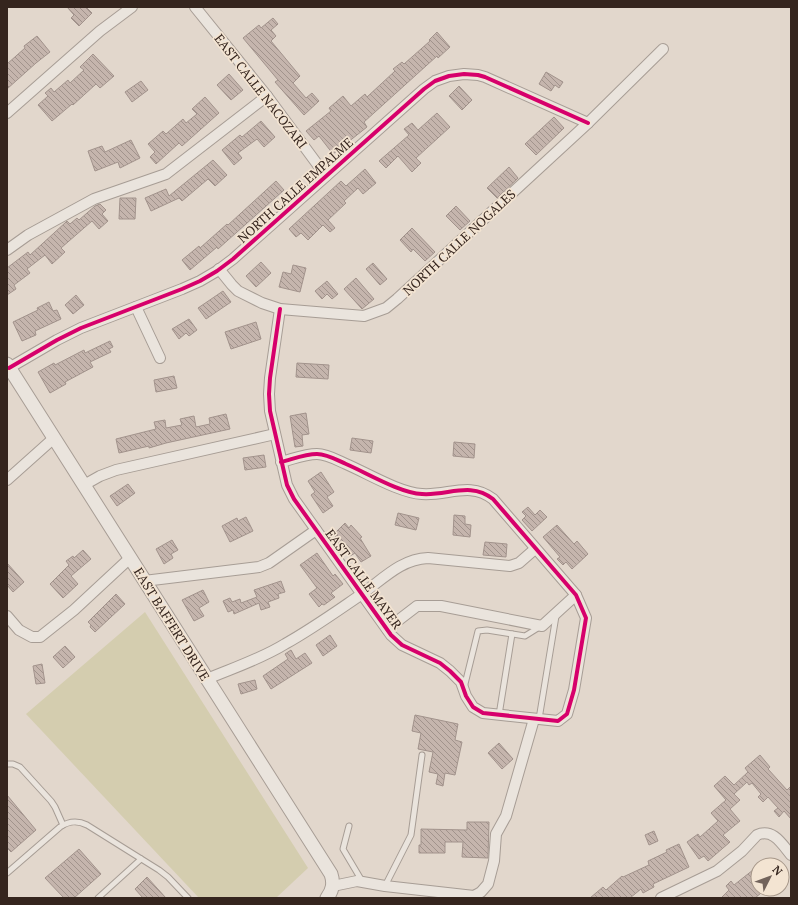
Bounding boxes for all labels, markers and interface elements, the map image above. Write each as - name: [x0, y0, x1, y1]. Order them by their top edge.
- street label: EAST CALLE NACOZARI: [210, 30, 312, 152]
- street label: NORTH CALLE EMPALME: [233, 133, 357, 247]
- street label: NORTH CALLE NOGALES: [399, 185, 519, 299]
- street label: EAST CALLE MAYER: [322, 525, 407, 633]
- street label: EAST BAFFERT DRIVE: [130, 564, 214, 684]
- north arrow: [750, 857, 790, 897]
- text: N: [769, 863, 786, 879]

